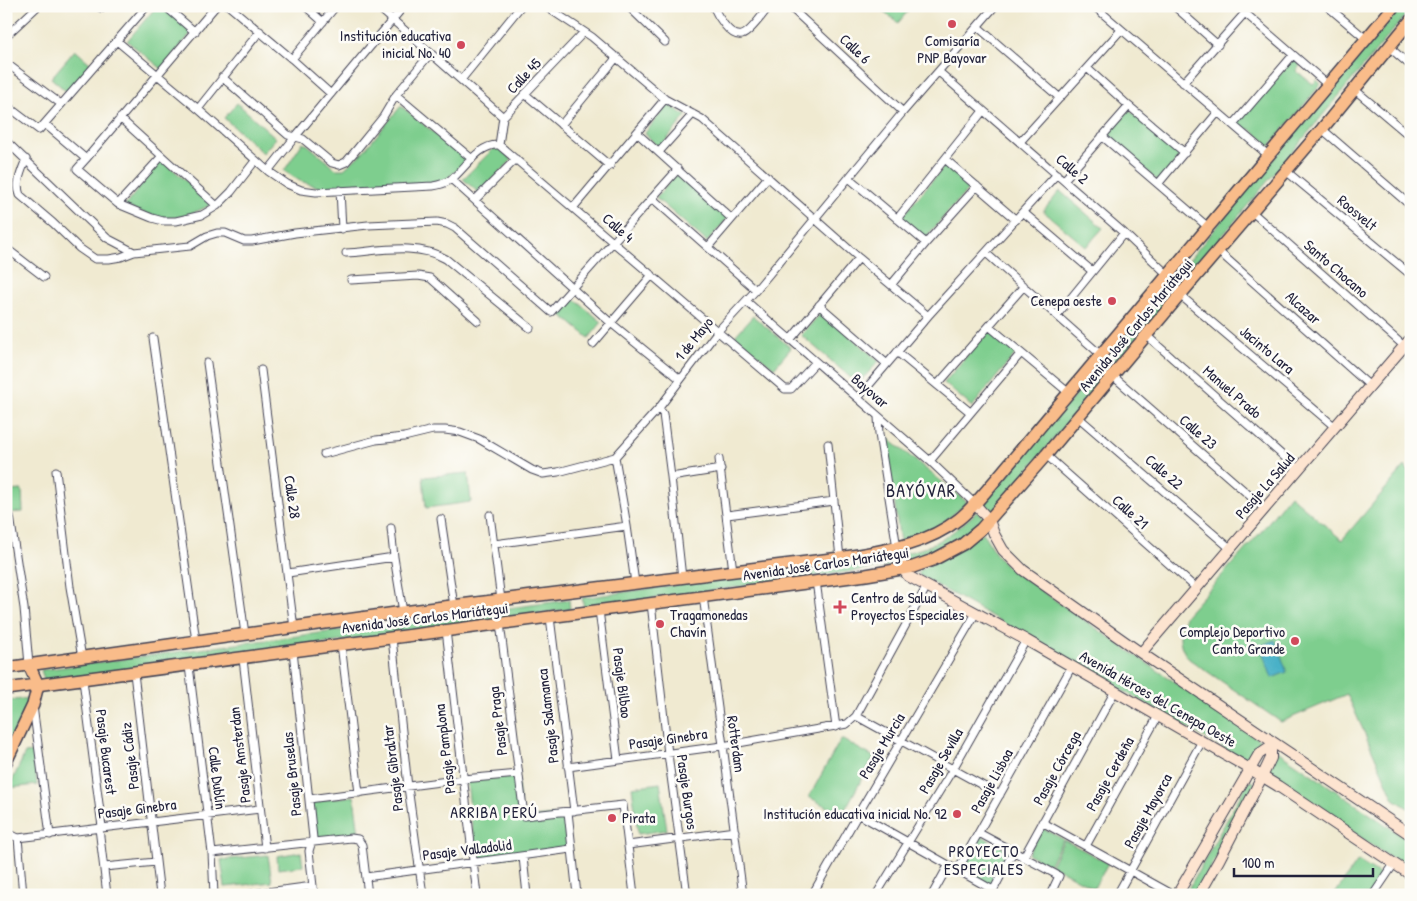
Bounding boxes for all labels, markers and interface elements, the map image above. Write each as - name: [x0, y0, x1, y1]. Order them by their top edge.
- marker: Comisaría PNP Bayovar: [946, 18, 958, 30]
- place label: Institución educativa inicial No. 40: [340, 25, 451, 63]
- street label: Calle 6: [835, 29, 876, 69]
- place label: Comisaría PNP Bayovar: [917, 30, 987, 68]
- marker: Institución educativa inicial No. 40: [455, 39, 467, 51]
- street label: Calle 45: [502, 53, 546, 98]
- street label: Calle 2: [1051, 149, 1093, 189]
- street label: Roosvelt: [1333, 190, 1382, 236]
- street label: Calle 4: [598, 208, 639, 247]
- street label: Santo Chocano: [1300, 235, 1373, 303]
- street label: Avenida José Carlos Mariátegui: [1074, 254, 1198, 396]
- street label: Alcazar: [1281, 286, 1326, 329]
- place label: Cenepa oeste: [1030, 290, 1102, 311]
- marker: Cenepa oeste: [1106, 295, 1118, 307]
- street label: 1 de Mayo: [669, 312, 718, 365]
- street label: Jacinto Lara: [1236, 321, 1299, 379]
- street label: Manuel Prado: [1198, 360, 1266, 423]
- street label: Bayovar: [847, 368, 894, 413]
- street label: Calle 23: [1175, 409, 1222, 454]
- street label: Pasaje La Salud: [1230, 448, 1299, 523]
- street label: Calle 22: [1141, 449, 1188, 494]
- street label: Calle 28: [279, 474, 306, 520]
- district label: BAYÓVAR: [886, 478, 956, 503]
- street label: Calle 21: [1108, 490, 1153, 534]
- street label: Avenida José Carlos Mariátegui: [742, 541, 910, 586]
- place label: Centro de Salud Proyectos Especiales: [851, 587, 964, 625]
- street label: Avenida José Carlos Mariátegui: [341, 597, 509, 638]
- marker: Centro de Salud Proyectos Especiales: [833, 600, 847, 614]
- place label: Tragamonedas Chavín: [670, 604, 748, 642]
- marker: Tragamonedas Chavín: [654, 618, 666, 630]
- place label: Complejo Deportivo Canto Grande: [1179, 621, 1285, 659]
- marker: Complejo Deportivo Canto Grande: [1289, 635, 1301, 647]
- street label: Avenida Héroes del Cenepa Oeste: [1076, 645, 1241, 752]
- street label: Pasaje Bilbao: [608, 647, 637, 719]
- street label: Pasaje Salamanca: [531, 668, 564, 764]
- street label: Pasaje Praga: [483, 685, 512, 757]
- street label: Pasaje Pamplona: [429, 703, 460, 795]
- street label: Pasaje Amsterdan: [223, 706, 256, 804]
- street label: Pasaje Bucarest: [91, 708, 122, 797]
- street label: Pasaje Murcia: [854, 709, 910, 783]
- street label: Rotterdam: [722, 714, 751, 774]
- street label: Pasaje Cádiz: [115, 721, 144, 791]
- street label: Pasaje Gibraltar: [377, 723, 408, 812]
- street label: Pasaje Ginebra: [627, 723, 709, 754]
- street label: Pasaje Sevilla: [913, 724, 968, 797]
- street label: Pasaje Córcega: [1027, 727, 1086, 809]
- street label: Pasaje Bruselas: [277, 731, 306, 817]
- street label: Pasaje Cerdeña: [1080, 733, 1139, 815]
- street label: Calle Dublín: [203, 745, 232, 811]
- street label: Pasaje Lisboa: [965, 745, 1018, 817]
- street label: Pasaje Burgos: [672, 753, 703, 831]
- street label: Pasaje Mayorca: [1118, 770, 1177, 852]
- street label: Pasaje Ginebra: [97, 793, 177, 824]
- district label: ARRIBA PERÚ: [450, 801, 538, 823]
- place label: Institución educativa inicial No. 92: [763, 803, 947, 824]
- place label: Pirata: [622, 807, 655, 828]
- marker: Institución educativa inicial No. 92: [951, 808, 963, 820]
- marker: Pirata: [606, 812, 618, 824]
- street label: Pasaje Valladolid: [421, 834, 513, 865]
- district label: PROYECTO ESPECIALES: [944, 840, 1024, 880]
- scale bar: [1234, 846, 1373, 878]
- text: 100 m: [1242, 852, 1275, 873]

